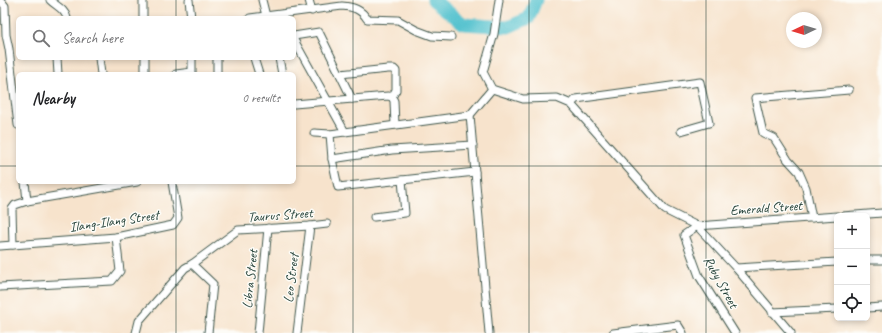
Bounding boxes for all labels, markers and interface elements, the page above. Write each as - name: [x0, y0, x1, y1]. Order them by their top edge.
- north arrow: [786, 12, 822, 48]
- search box: [16, 16, 296, 60]
- icon: search: [30, 27, 52, 49]
- text: Search here: [62, 29, 123, 48]
- text: Nearby: [32, 88, 75, 109]
- text: 0 results: [242, 90, 280, 106]
- street label: Emerald Street: [730, 197, 804, 219]
- street label: Taurus Street: [247, 204, 314, 226]
- street label: Ilang-Ilang Street: [68, 206, 162, 236]
- map controls: [834, 213, 870, 321]
- button: +: [834, 213, 870, 249]
- street label: Libra Street: [238, 247, 262, 309]
- button: −: [834, 249, 870, 285]
- street label: Leo Street: [280, 250, 303, 303]
- street label: Ruby Street: [700, 253, 743, 312]
- button: locate: [834, 285, 870, 321]

